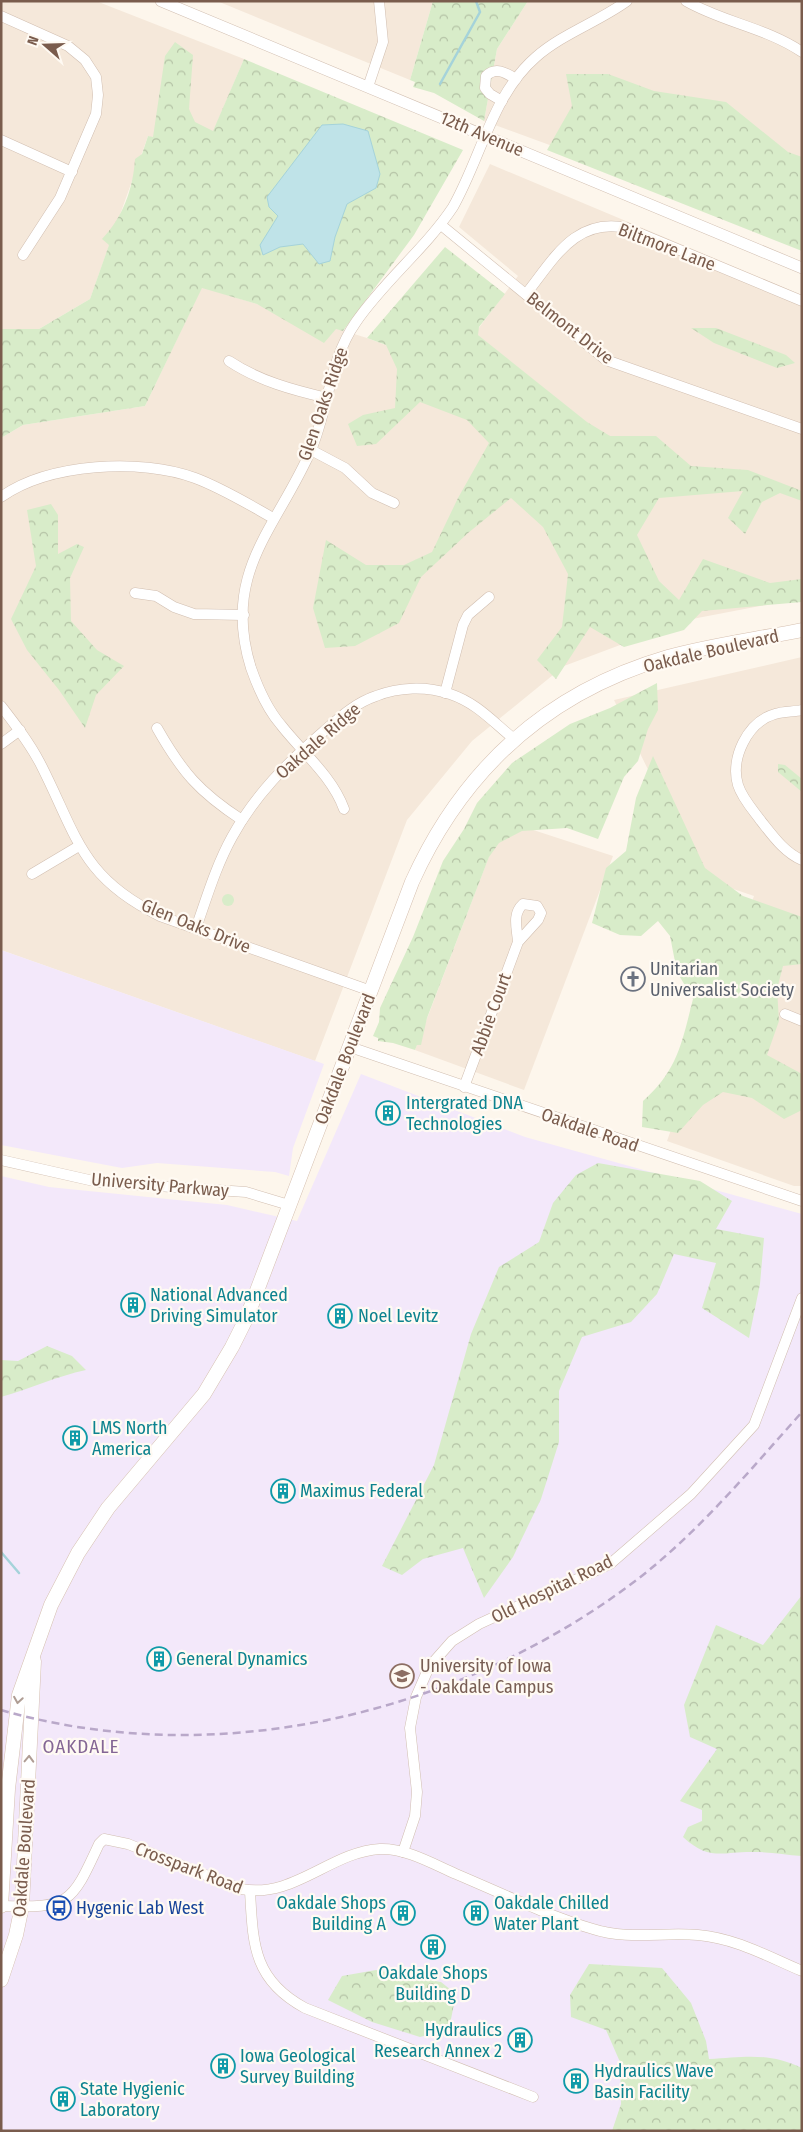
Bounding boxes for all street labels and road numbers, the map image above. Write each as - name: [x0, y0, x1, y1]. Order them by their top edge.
- street label: 12th Avenue: [437, 107, 527, 161]
- street label: Biltmore Lane: [615, 218, 719, 276]
- street label: Belmont Drive: [522, 287, 618, 369]
- street label: Glen Oaks Ridge: [293, 344, 353, 464]
- street label: Oakdale Boulevard: [641, 625, 781, 677]
- street label: Oakdale Ridge: [271, 698, 365, 784]
- street label: Glen Oaks Drive: [138, 894, 254, 958]
- street label: Abbie Court: [466, 970, 516, 1058]
- street label: Oakdale Boulevard: [310, 990, 380, 1128]
- street label: Oakdale Road: [538, 1103, 642, 1157]
- street label: University Parkway: [90, 1168, 230, 1202]
- street label: Old Hospital Road: [488, 1550, 616, 1628]
- street label: Oakdale Boulevard: [8, 1778, 40, 1918]
- street label: Crosspark Road: [132, 1837, 246, 1899]

